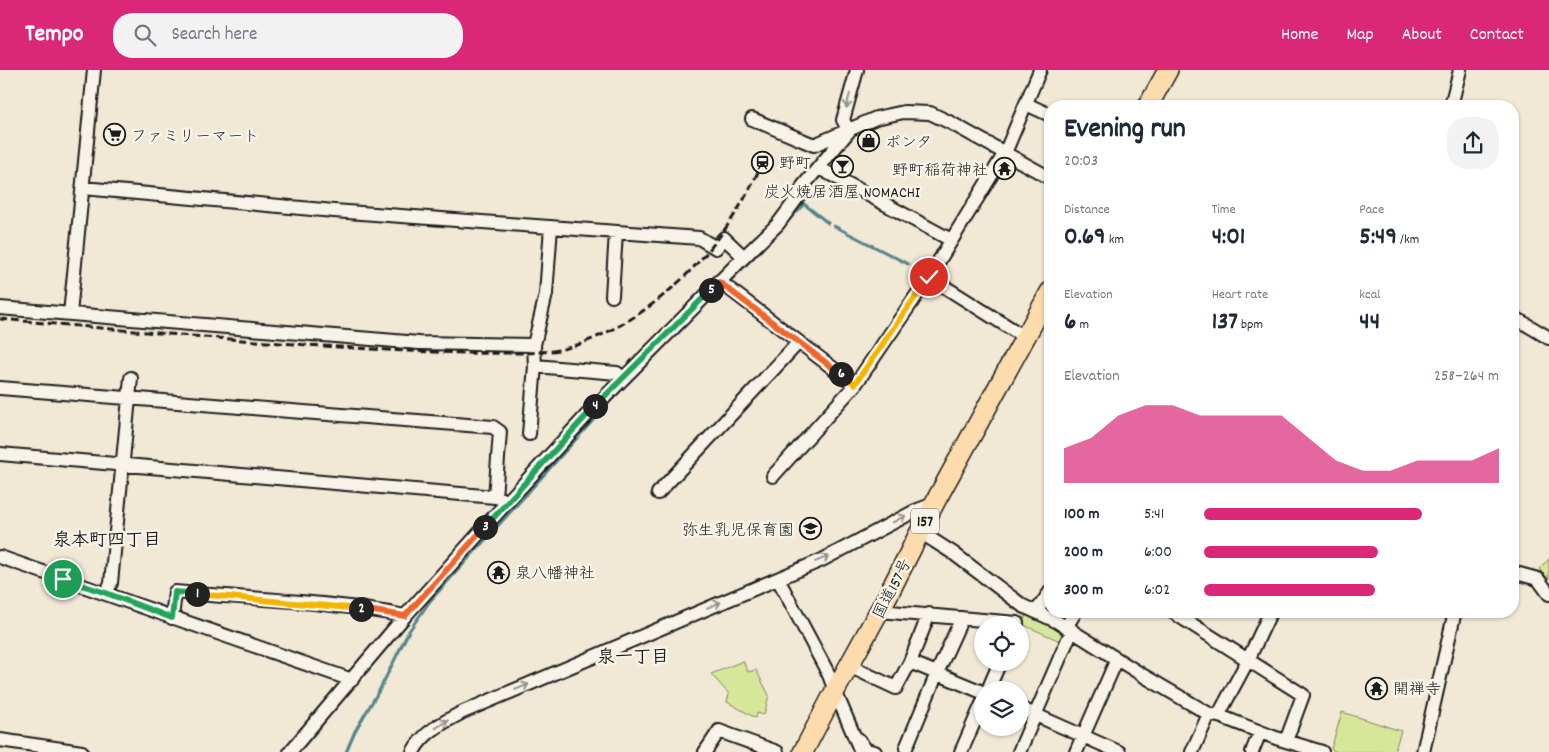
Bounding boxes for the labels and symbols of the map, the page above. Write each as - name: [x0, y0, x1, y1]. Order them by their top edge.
- one-way arrow: [843, 92, 852, 108]
- supermarket icon: ファミリーマート: [103, 123, 127, 147]
- place label: ファミリーマート: [131, 126, 259, 149]
- shop icon: ポンタ: [857, 129, 881, 153]
- place label: ポンタ: [885, 132, 932, 155]
- station icon: 野町: [751, 150, 775, 174]
- place label: 野町: [779, 153, 811, 176]
- bar icon: 炭火焼居酒屋 NOMACHI: [830, 155, 854, 179]
- temple icon: 野町稲荷神社: [992, 157, 1016, 181]
- place label: 野町稲荷神社: [892, 160, 988, 183]
- place label: 炭火焼居酒屋 NOMACHI: [764, 182, 920, 205]
- pin: [908, 256, 950, 298]
- pin: 5: [698, 278, 724, 302]
- pin: 6: [828, 362, 854, 386]
- pin: 4: [582, 394, 608, 418]
- road number: 157: [911, 508, 939, 534]
- pin: 3: [472, 514, 498, 540]
- one-way arrow: [891, 514, 906, 524]
- school or university icon: 弥生乳児保育園: [798, 517, 822, 541]
- place label: 弥生乳児保育園: [682, 520, 794, 543]
- district label: 泉本町四丁目: [53, 529, 161, 554]
- one-way arrow: [814, 554, 829, 563]
- street label: 国道157号: [868, 555, 918, 623]
- pin: [42, 558, 84, 600]
- temple icon: 泉八幡神社: [487, 560, 511, 584]
- place label: 泉八幡神社: [515, 563, 595, 586]
- pin: 1: [184, 582, 210, 606]
- pin: 2: [348, 596, 374, 622]
- one-way arrow: [707, 600, 722, 609]
- district label: 泉一丁目: [597, 646, 669, 671]
- temple icon: 開禅寺: [1365, 676, 1389, 700]
- place label: 開禅寺: [1393, 679, 1441, 702]
- one-way arrow: [514, 681, 529, 691]
- one-way arrow: [434, 719, 448, 729]

